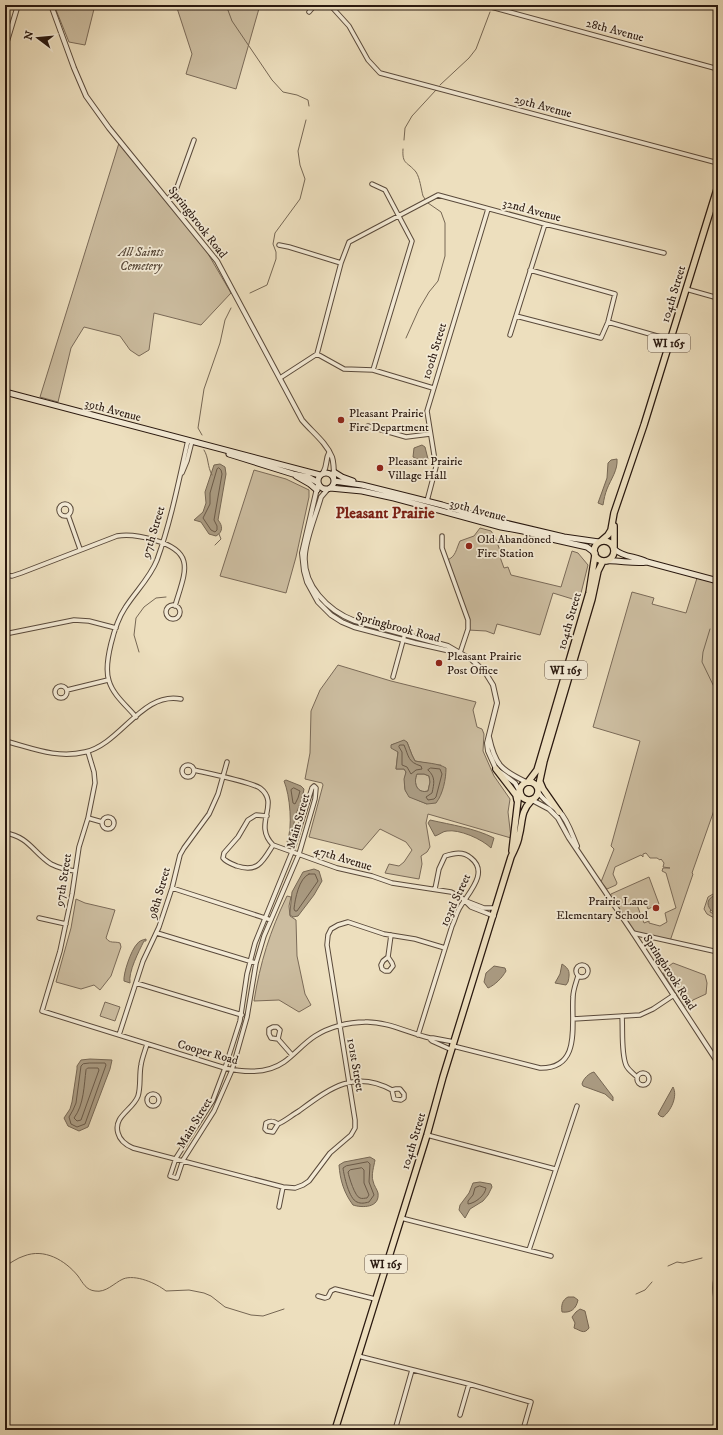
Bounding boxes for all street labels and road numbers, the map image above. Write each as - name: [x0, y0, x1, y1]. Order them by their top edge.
- street label: 28th Avenue: [584, 16, 645, 45]
- street label: 29th Avenue: [512, 92, 573, 121]
- street label: Springbrook Road: [165, 183, 230, 261]
- street label: 32nd Avenue: [501, 196, 563, 225]
- street label: 104th Street: [658, 264, 689, 324]
- street label: 100th Street: [419, 321, 450, 381]
- road number: WI 165: [648, 334, 690, 352]
- street label: 39th Avenue: [83, 396, 143, 425]
- street label: 39th Avenue: [448, 496, 508, 525]
- street label: 97th Street: [138, 504, 169, 561]
- street label: 104th Street: [554, 591, 585, 651]
- street label: Springbrook Road: [354, 609, 442, 646]
- road number: WI 165: [545, 661, 587, 679]
- street label: Main Street: [283, 792, 314, 850]
- street label: 47th Avenue: [312, 843, 374, 874]
- street label: 97th Street: [52, 852, 75, 909]
- street label: 98th Street: [145, 865, 174, 922]
- street label: 103rd Street: [437, 871, 474, 929]
- street label: Springbrook Road: [640, 932, 700, 1013]
- street label: Cooper Road: [176, 1037, 240, 1068]
- street label: 101st Street: [343, 1037, 368, 1093]
- street label: Main Street: [173, 1095, 215, 1151]
- street label: 104th Street: [398, 1111, 429, 1171]
- road number: WI 165: [365, 1255, 407, 1273]

